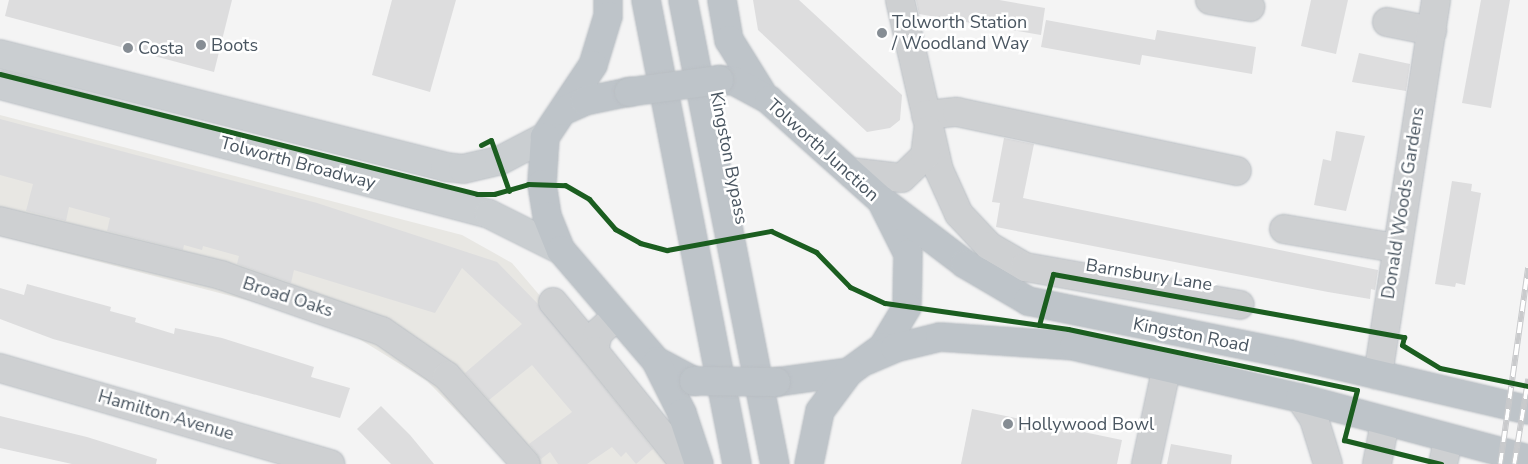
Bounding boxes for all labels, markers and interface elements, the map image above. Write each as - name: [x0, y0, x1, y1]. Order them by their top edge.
- place label: Tolworth Station / Woodland Way: [892, 12, 1029, 54]
- marker: Tolworth Station / Woodland Way: [876, 27, 888, 39]
- place label: Boots: [211, 34, 258, 56]
- place label: Costa: [138, 37, 184, 59]
- marker: Boots: [195, 39, 207, 51]
- marker: Costa: [122, 42, 134, 54]
- street label: Kingston Bypass: [706, 90, 752, 226]
- street label: Tolworth Junction: [763, 94, 883, 206]
- street label: Donald Woods Gardens: [1377, 106, 1429, 300]
- street label: Tolworth Broadway: [218, 132, 378, 194]
- street label: Barnsbury Lane: [1084, 254, 1214, 296]
- street label: Broad Oaks: [240, 272, 336, 322]
- street label: Kingston Road: [1131, 313, 1251, 357]
- street label: Hamilton Avenue: [96, 385, 236, 445]
- place label: Hollywood Bowl: [1018, 413, 1154, 435]
- marker: Hollywood Bowl: [1002, 418, 1014, 430]

